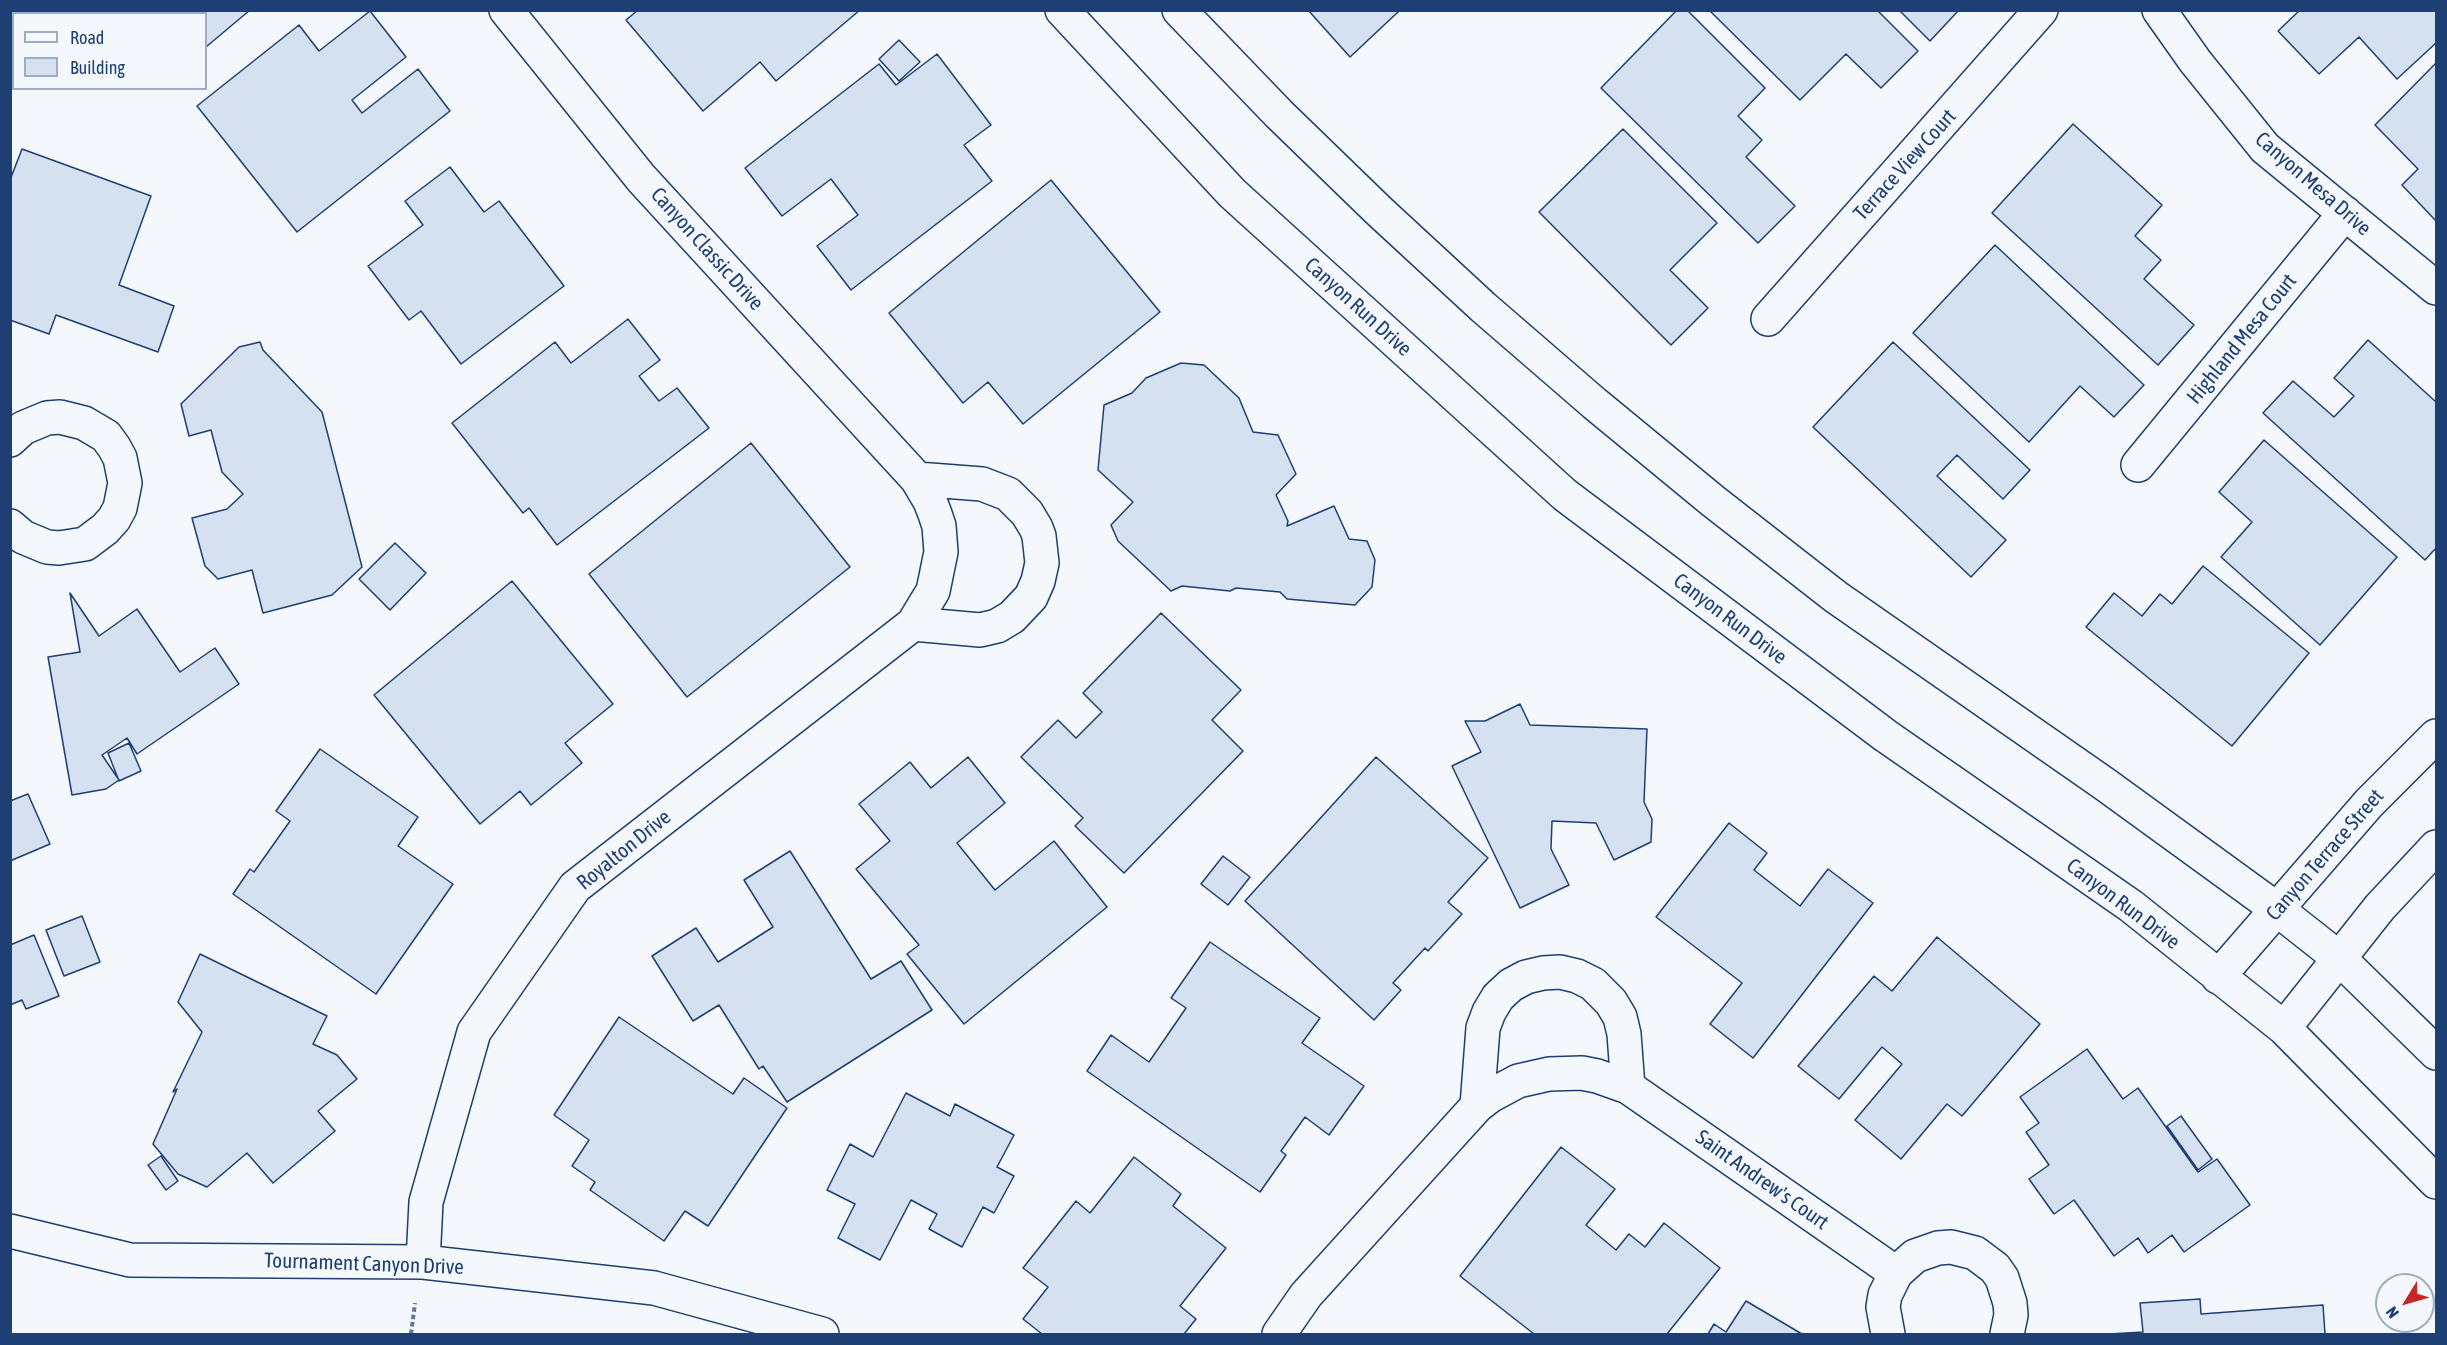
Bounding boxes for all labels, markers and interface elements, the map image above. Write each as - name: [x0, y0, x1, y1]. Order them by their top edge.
- legend: [12, 12, 207, 90]
- text: Road: [70, 27, 104, 48]
- text: Building: [70, 57, 125, 78]
- street label: Terrace View Court: [1849, 104, 1961, 226]
- street label: Canyon Mesa Drive: [2250, 127, 2376, 241]
- street label: Canyon Classic Drive: [645, 182, 769, 316]
- street label: Canyon Run Drive: [1299, 252, 1417, 362]
- street label: Highland Mesa Court: [2182, 269, 2302, 409]
- street label: Canyon Run Drive: [1668, 568, 1792, 670]
- street label: Canyon Terrace Street: [2261, 784, 2389, 926]
- street label: Royalton Drive: [572, 805, 676, 895]
- street label: Canyon Run Drive: [2061, 853, 2185, 955]
- street label: Saint Andrew's Court: [1691, 1125, 1833, 1235]
- street label: Tournament Canyon Drive: [264, 1248, 464, 1280]
- north arrow: [2375, 1273, 2435, 1333]
- text: N: [2382, 1303, 2402, 1322]

